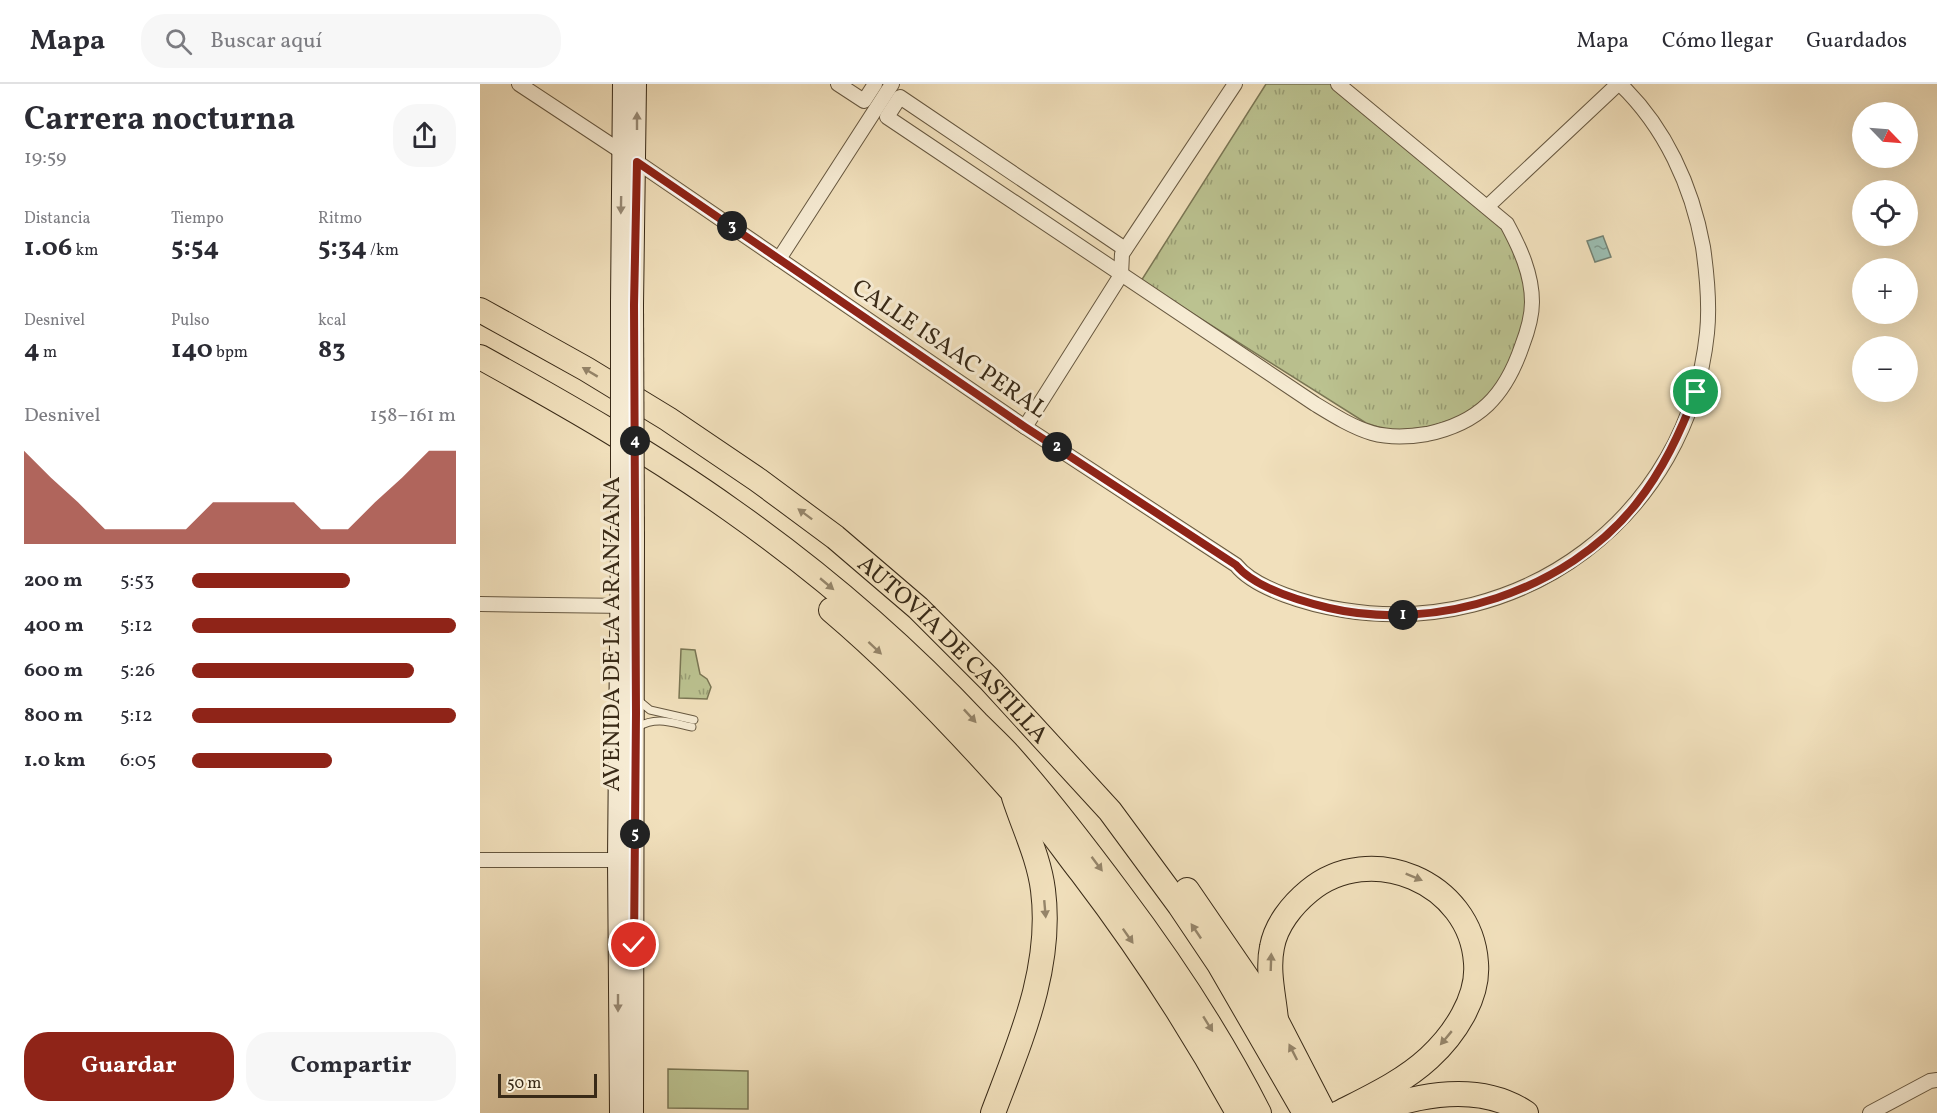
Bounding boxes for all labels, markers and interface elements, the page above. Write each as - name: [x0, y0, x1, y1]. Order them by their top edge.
- search box: [141, 14, 561, 68]
- text: Mapa: [30, 22, 105, 61]
- icon: search: [162, 25, 195, 58]
- text: Buscar aquí: [210, 26, 322, 57]
- text: Mapa: [1576, 27, 1629, 56]
- text: Cómo llegar: [1662, 27, 1773, 56]
- text: Guardados: [1806, 27, 1907, 56]
- text: Carrera nocturna: [24, 98, 295, 144]
- north arrow: [1852, 102, 1918, 168]
- map controls: [1852, 102, 1918, 402]
- button: share: [393, 104, 456, 167]
- one-way arrow: [632, 111, 642, 130]
- text: 19:59: [24, 144, 66, 172]
- button: locate: [1852, 180, 1918, 246]
- one-way arrow: [617, 196, 626, 215]
- text: Distancia: [24, 208, 90, 230]
- text: Tiempo: [171, 208, 224, 230]
- text: Ritmo: [318, 208, 362, 230]
- pin: 3: [717, 211, 747, 241]
- text: 3: [728, 215, 736, 237]
- text: 1.06: [24, 230, 72, 266]
- text: 5:54: [171, 230, 219, 266]
- text: 5:34: [318, 230, 367, 266]
- text: km: [72, 240, 98, 262]
- text: /km: [367, 240, 399, 262]
- button: +: [1852, 258, 1918, 324]
- street label: CALLE ISAAC PERAL: [845, 272, 1053, 428]
- text: Desnivel: [24, 310, 85, 332]
- text: Pulso: [171, 310, 209, 332]
- text: kcal: [318, 310, 346, 332]
- text: 4: [24, 332, 40, 368]
- text: 140: [171, 332, 213, 368]
- text: 83: [318, 332, 345, 368]
- button: −: [1852, 336, 1918, 402]
- text: m: [40, 342, 57, 364]
- text: bpm: [213, 342, 248, 364]
- one-way arrow: [582, 366, 598, 377]
- pin: [1670, 366, 1721, 417]
- icon: arrive: [1679, 375, 1712, 408]
- text: Desnivel: [24, 402, 100, 430]
- text: 158–161 m: [370, 402, 456, 430]
- pin: 4: [620, 426, 650, 456]
- text: 4: [630, 430, 640, 452]
- pin: 2: [1042, 432, 1072, 462]
- text: 2: [1053, 436, 1061, 458]
- street label: AVENIDA DE LA ARANZANA: [596, 476, 630, 792]
- one-way arrow: [797, 509, 812, 521]
- street label: AUTOVÍA DE CASTILLA: [849, 548, 1055, 752]
- text: 200 m: [24, 567, 82, 595]
- text: 5:53: [120, 567, 154, 595]
- one-way arrow: [819, 577, 834, 590]
- pin: 1: [1388, 600, 1418, 630]
- text: 1: [1400, 604, 1406, 626]
- text: 400 m: [24, 612, 84, 640]
- text: 5:12: [120, 612, 153, 640]
- one-way arrow: [867, 641, 882, 655]
- text: 600 m: [24, 657, 83, 685]
- text: 5:26: [120, 657, 155, 685]
- text: 800 m: [24, 702, 83, 730]
- text: 5:12: [120, 702, 153, 730]
- one-way arrow: [963, 708, 977, 722]
- text: 1.0 km: [24, 747, 86, 775]
- text: 6:05: [120, 747, 156, 775]
- pin: 5: [620, 819, 650, 849]
- text: 5: [631, 823, 639, 845]
- one-way arrow: [1091, 856, 1103, 871]
- one-way arrow: [1405, 873, 1423, 883]
- one-way arrow: [1040, 899, 1050, 918]
- pin: [608, 919, 659, 970]
- one-way arrow: [1191, 923, 1202, 940]
- one-way arrow: [1122, 927, 1134, 943]
- icon: check: [617, 928, 650, 961]
- one-way arrow: [1267, 952, 1276, 971]
- one-way arrow: [613, 993, 623, 1012]
- one-way arrow: [1202, 1016, 1213, 1032]
- one-way arrow: [1440, 1030, 1453, 1045]
- button: Guardar: [24, 1032, 234, 1101]
- button: Compartir: [246, 1032, 456, 1101]
- one-way arrow: [1288, 1043, 1298, 1060]
- scale bar: [498, 1071, 597, 1098]
- text: 50 m: [507, 1073, 541, 1095]

